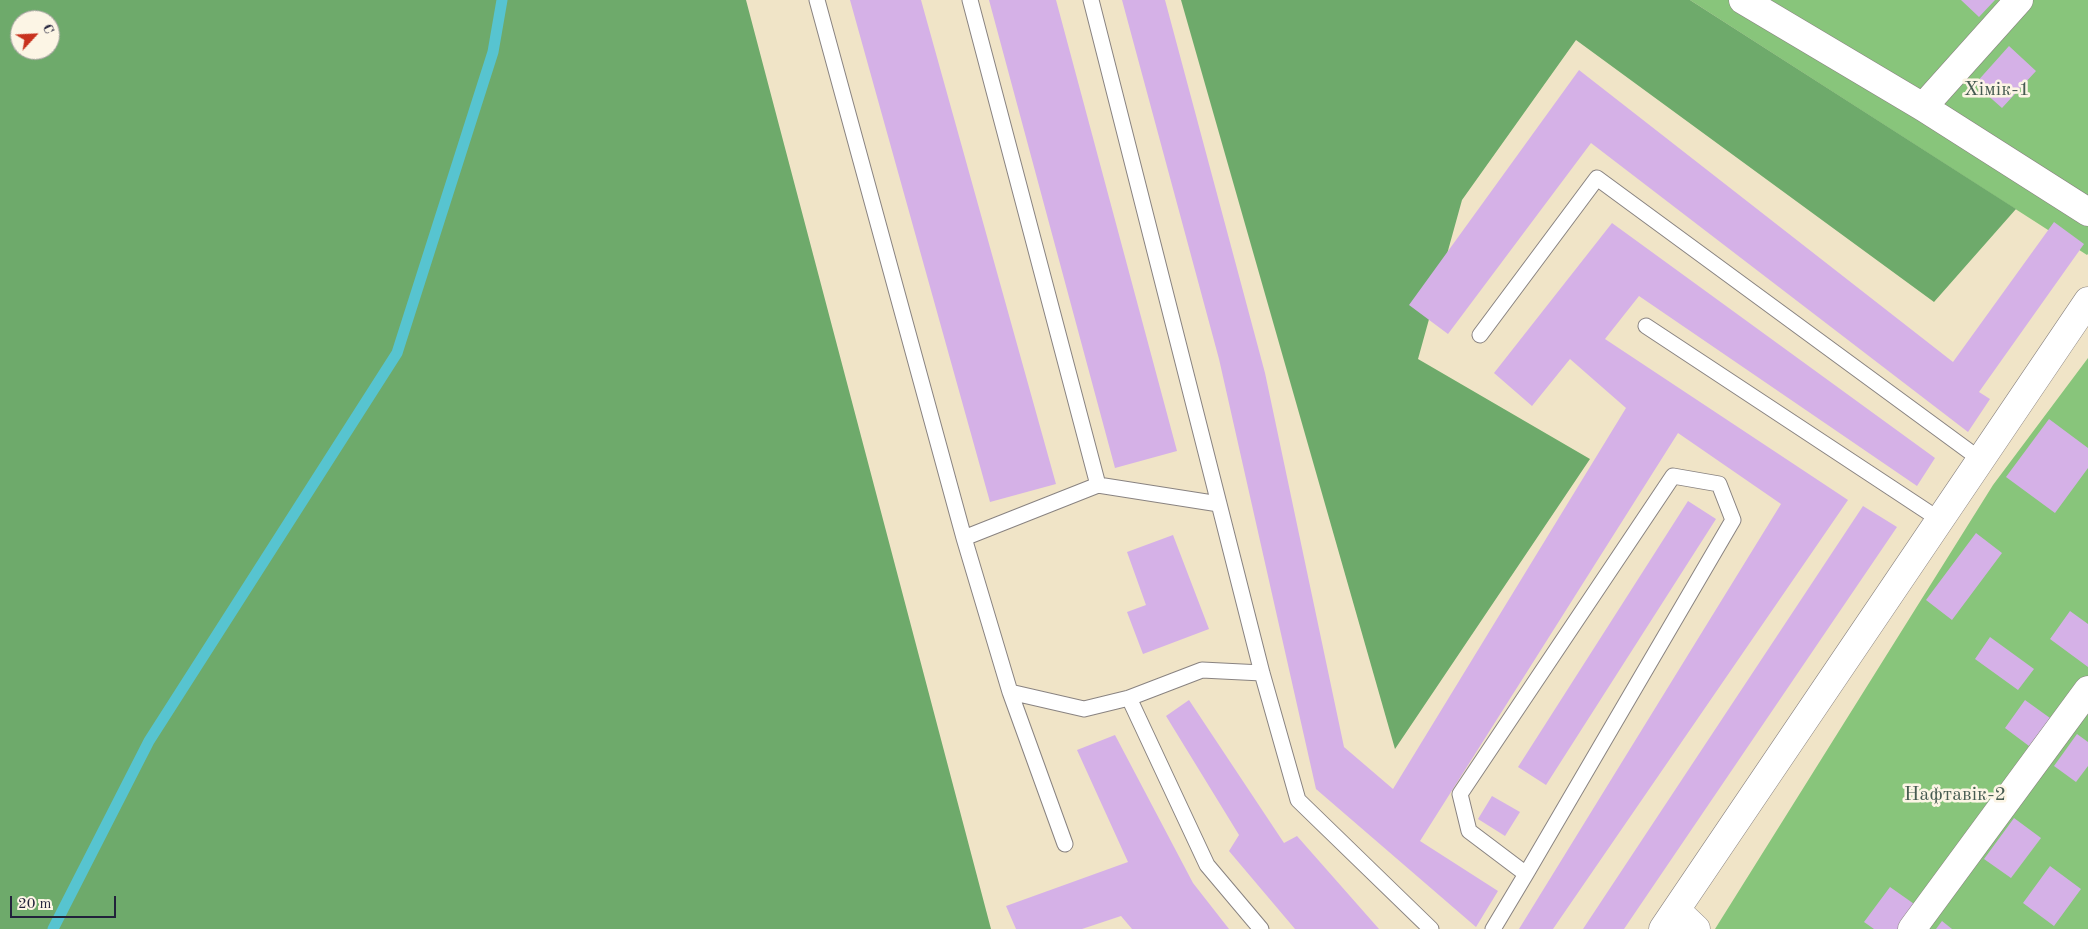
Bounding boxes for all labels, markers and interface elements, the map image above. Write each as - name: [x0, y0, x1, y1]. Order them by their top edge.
- north arrow: [10, 10, 60, 60]
- text: С: [39, 22, 56, 36]
- park label: Хімік-1: [1964, 78, 2030, 102]
- park label: Нафтавік-2: [1904, 783, 2006, 807]
- scale bar: [12, 886, 119, 918]
- text: 20 m: [18, 897, 52, 912]

